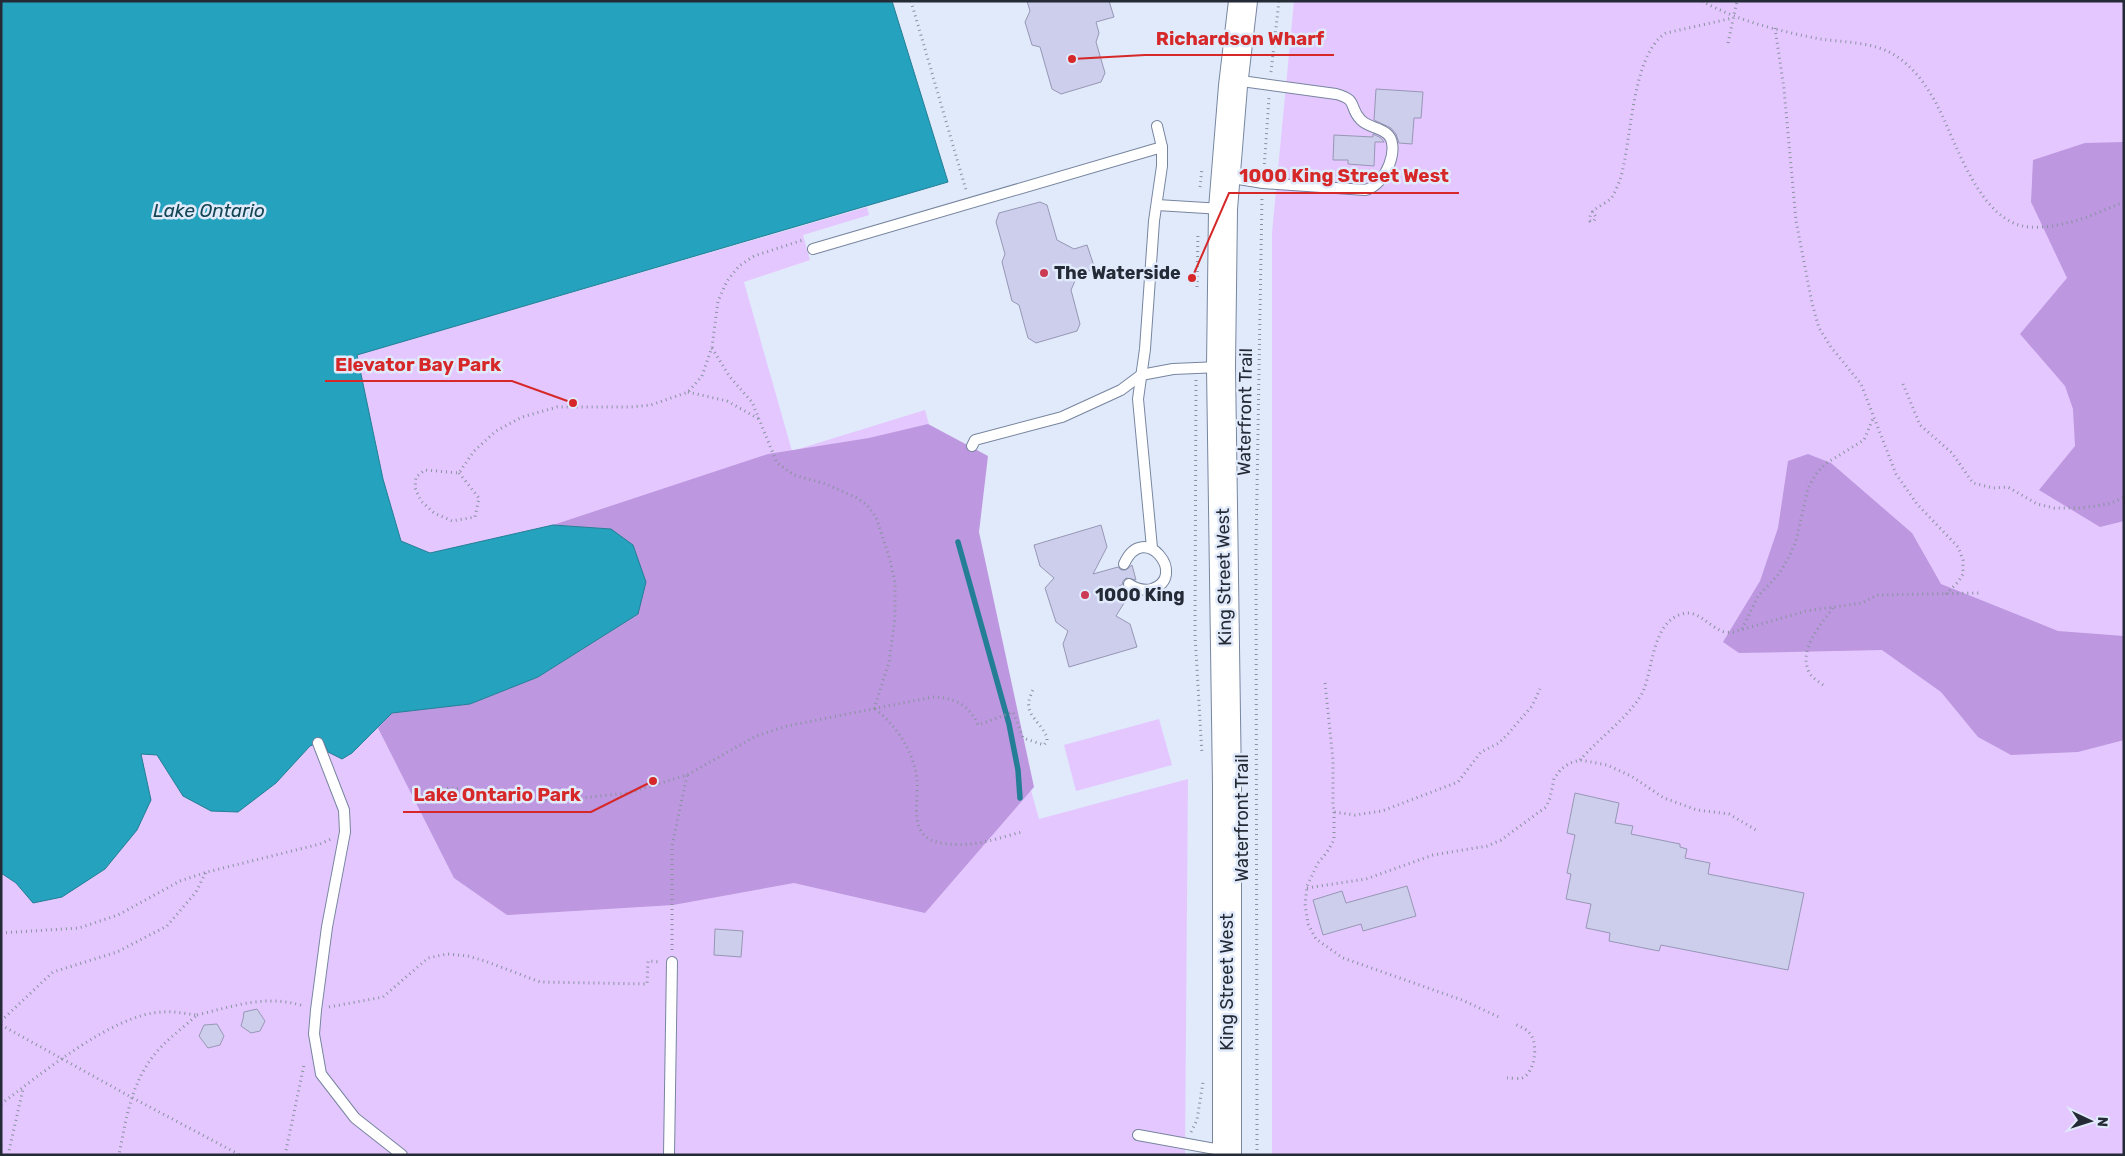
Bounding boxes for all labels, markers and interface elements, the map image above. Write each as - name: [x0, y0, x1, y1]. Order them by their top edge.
- callout: Richardson Wharf: [1145, 21, 1334, 55]
- text: Richardson Wharf: [1156, 27, 1325, 50]
- callout: 1000 King Street West: [1229, 159, 1459, 193]
- text: 1000 King Street West: [1239, 164, 1449, 187]
- water label: Lake Ontario: [153, 199, 265, 222]
- place label: The Waterside: [1054, 262, 1181, 284]
- marker: The Waterside: [1038, 267, 1050, 279]
- callout: Elevator Bay Park: [325, 347, 512, 381]
- street label: Waterfront Trail: [1233, 348, 1257, 476]
- text: Elevator Bay Park: [335, 353, 501, 376]
- street label: King Street West: [1212, 508, 1236, 646]
- place label: 1000 King: [1095, 584, 1185, 606]
- marker: 1000 King: [1079, 589, 1091, 601]
- street label: Waterfront Trail: [1231, 754, 1253, 882]
- callout: Lake Ontario Park: [403, 778, 591, 812]
- text: Lake Ontario Park: [413, 783, 581, 806]
- street label: King Street West: [1216, 913, 1238, 1051]
- north arrow: [2065, 1096, 2115, 1146]
- text: N: [2094, 1116, 2111, 1127]

